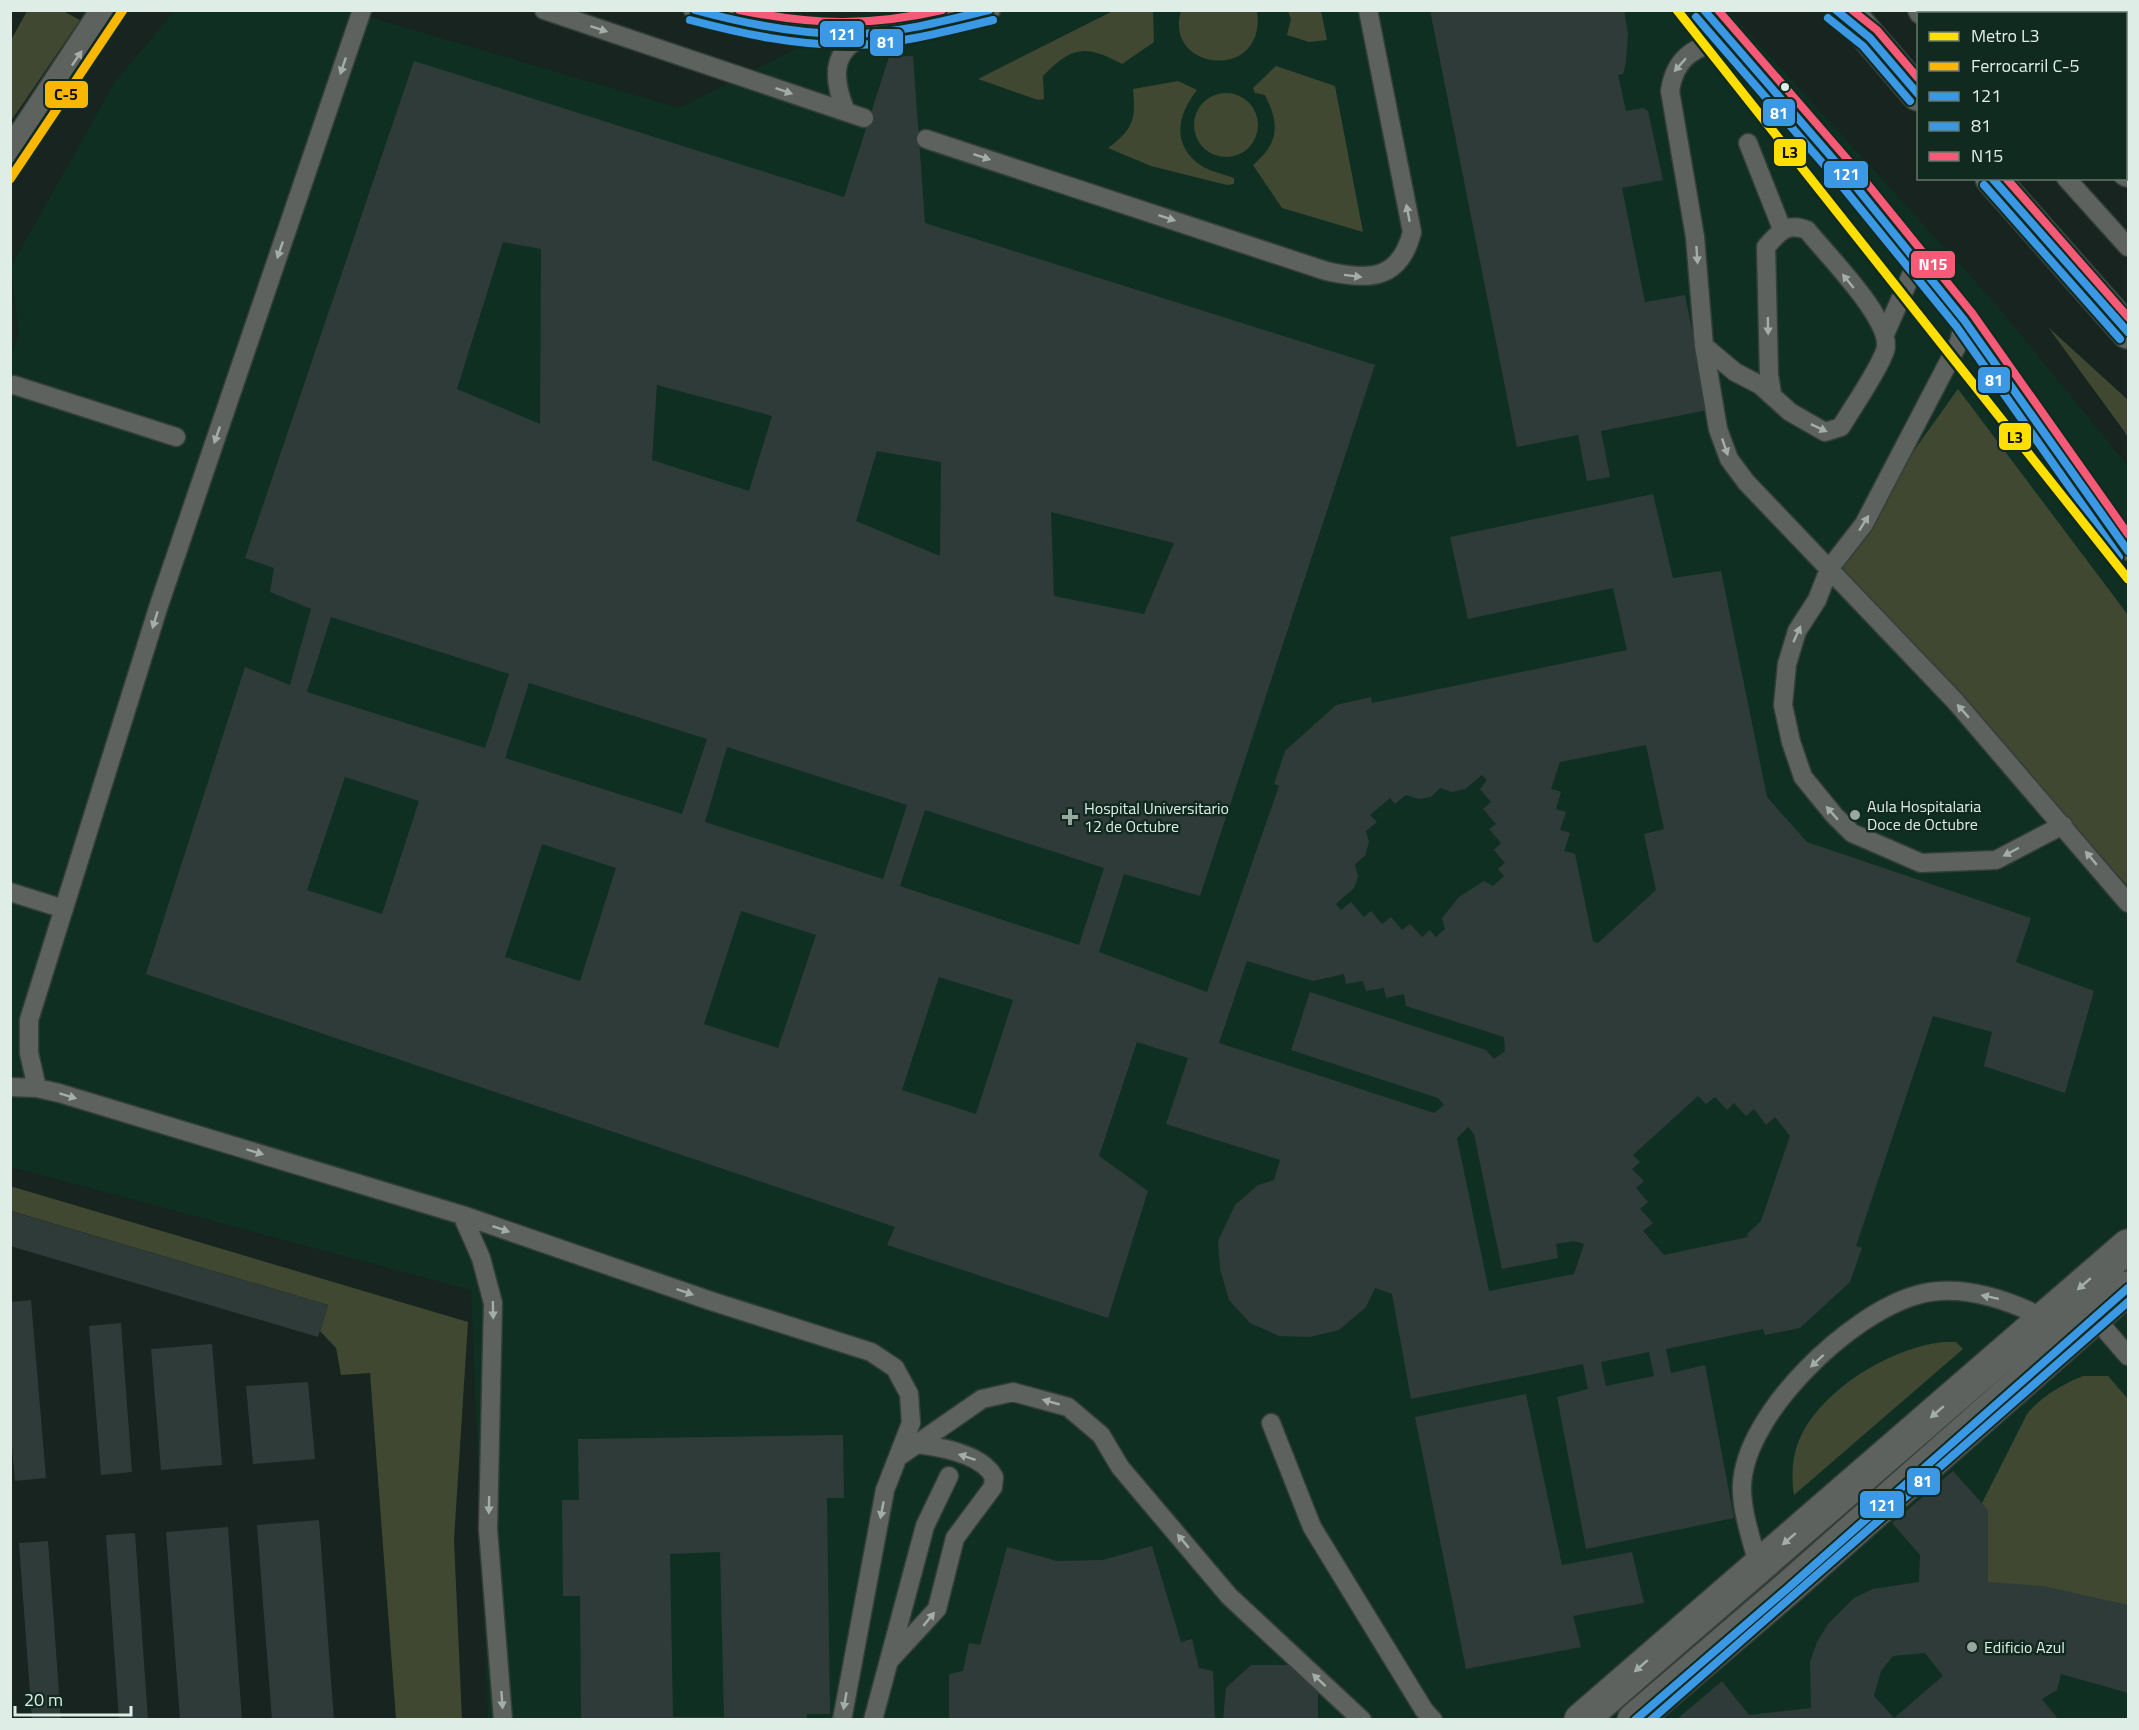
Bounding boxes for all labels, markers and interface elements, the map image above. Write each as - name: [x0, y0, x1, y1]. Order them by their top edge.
- legend: [1917, 12, 2127, 180]
- line badge: 121: [819, 20, 865, 48]
- text: 121: [829, 22, 855, 46]
- text: Metro L3: [1971, 22, 2040, 49]
- one-way arrow: [590, 25, 608, 34]
- line badge: 81: [869, 28, 904, 57]
- text: 81: [877, 30, 895, 54]
- one-way arrow: [71, 50, 83, 66]
- text: Ferrocarril C-5: [1971, 52, 2080, 79]
- one-way arrow: [338, 57, 348, 75]
- one-way arrow: [1673, 57, 1686, 73]
- line badge: C-5: [44, 80, 89, 109]
- unlabelled marker: [1779, 81, 1791, 93]
- text: C-5: [54, 82, 78, 106]
- text: 121: [1971, 82, 2001, 109]
- one-way arrow: [775, 87, 793, 96]
- line badge: 81: [1762, 98, 1796, 127]
- text: 81: [1770, 101, 1788, 125]
- text: 81: [1971, 112, 1991, 139]
- line badge: L3: [1773, 138, 1807, 167]
- text: L3: [1782, 140, 1798, 164]
- text: N15: [1971, 142, 2003, 169]
- one-way arrow: [973, 153, 991, 162]
- line badge: 121: [1823, 160, 1869, 189]
- text: 121: [1833, 162, 1859, 186]
- one-way arrow: [1403, 203, 1412, 222]
- one-way arrow: [1158, 214, 1176, 223]
- one-way arrow: [275, 242, 285, 260]
- one-way arrow: [1692, 245, 1702, 264]
- line badge: N15: [1910, 250, 1956, 279]
- text: N15: [1918, 252, 1948, 276]
- one-way arrow: [1344, 271, 1363, 281]
- one-way arrow: [1842, 273, 1855, 288]
- one-way arrow: [1763, 317, 1773, 336]
- line badge: 81: [1977, 366, 2011, 394]
- text: 81: [1985, 368, 2003, 392]
- one-way arrow: [1810, 422, 1828, 432]
- line badge: L3: [1998, 422, 2032, 451]
- text: L3: [2007, 425, 2023, 449]
- one-way arrow: [212, 426, 222, 444]
- one-way arrow: [1720, 438, 1730, 456]
- one-way arrow: [1859, 515, 1870, 531]
- one-way arrow: [150, 611, 159, 629]
- one-way arrow: [1792, 624, 1802, 642]
- one-way arrow: [1957, 704, 1970, 719]
- place label: Aula Hospitalaria Doce de Octubre: [1867, 794, 1981, 836]
- place label: Hospital Universitario 12 de Octubre: [1084, 796, 1229, 838]
- one-way arrow: [1826, 805, 1839, 821]
- marker: Hospital Universitario 12 de Octubre: [1061, 808, 1079, 826]
- marker: Aula Hospitalaria Doce de Octubre: [1848, 808, 1862, 822]
- one-way arrow: [2002, 847, 2019, 857]
- one-way arrow: [2084, 850, 2097, 866]
- one-way arrow: [59, 1092, 77, 1101]
- one-way arrow: [246, 1148, 264, 1158]
- one-way arrow: [492, 1224, 510, 1234]
- one-way arrow: [2077, 1277, 2092, 1290]
- one-way arrow: [676, 1288, 694, 1298]
- one-way arrow: [1980, 1292, 1999, 1302]
- one-way arrow: [488, 1301, 497, 1320]
- one-way arrow: [1809, 1354, 1824, 1368]
- one-way arrow: [1042, 1397, 1060, 1406]
- one-way arrow: [1929, 1405, 1945, 1418]
- one-way arrow: [958, 1452, 976, 1462]
- line badge: 81: [1906, 1467, 1941, 1496]
- text: 81: [1914, 1469, 1932, 1493]
- line badge: 121: [1859, 1490, 1905, 1519]
- text: 121: [1869, 1493, 1895, 1517]
- one-way arrow: [484, 1496, 494, 1515]
- one-way arrow: [877, 1500, 886, 1519]
- one-way arrow: [1781, 1532, 1797, 1545]
- one-way arrow: [1176, 1533, 1189, 1549]
- one-way arrow: [923, 1611, 936, 1627]
- place label: Edificio Azul: [1984, 1635, 2065, 1659]
- marker: Edificio Azul: [1965, 1640, 1979, 1654]
- one-way arrow: [1634, 1659, 1649, 1673]
- one-way arrow: [1312, 1674, 1327, 1687]
- scale bar: [15, 1679, 130, 1717]
- text: 20 m: [24, 1686, 63, 1713]
- one-way arrow: [497, 1690, 506, 1709]
- one-way arrow: [840, 1692, 849, 1711]

